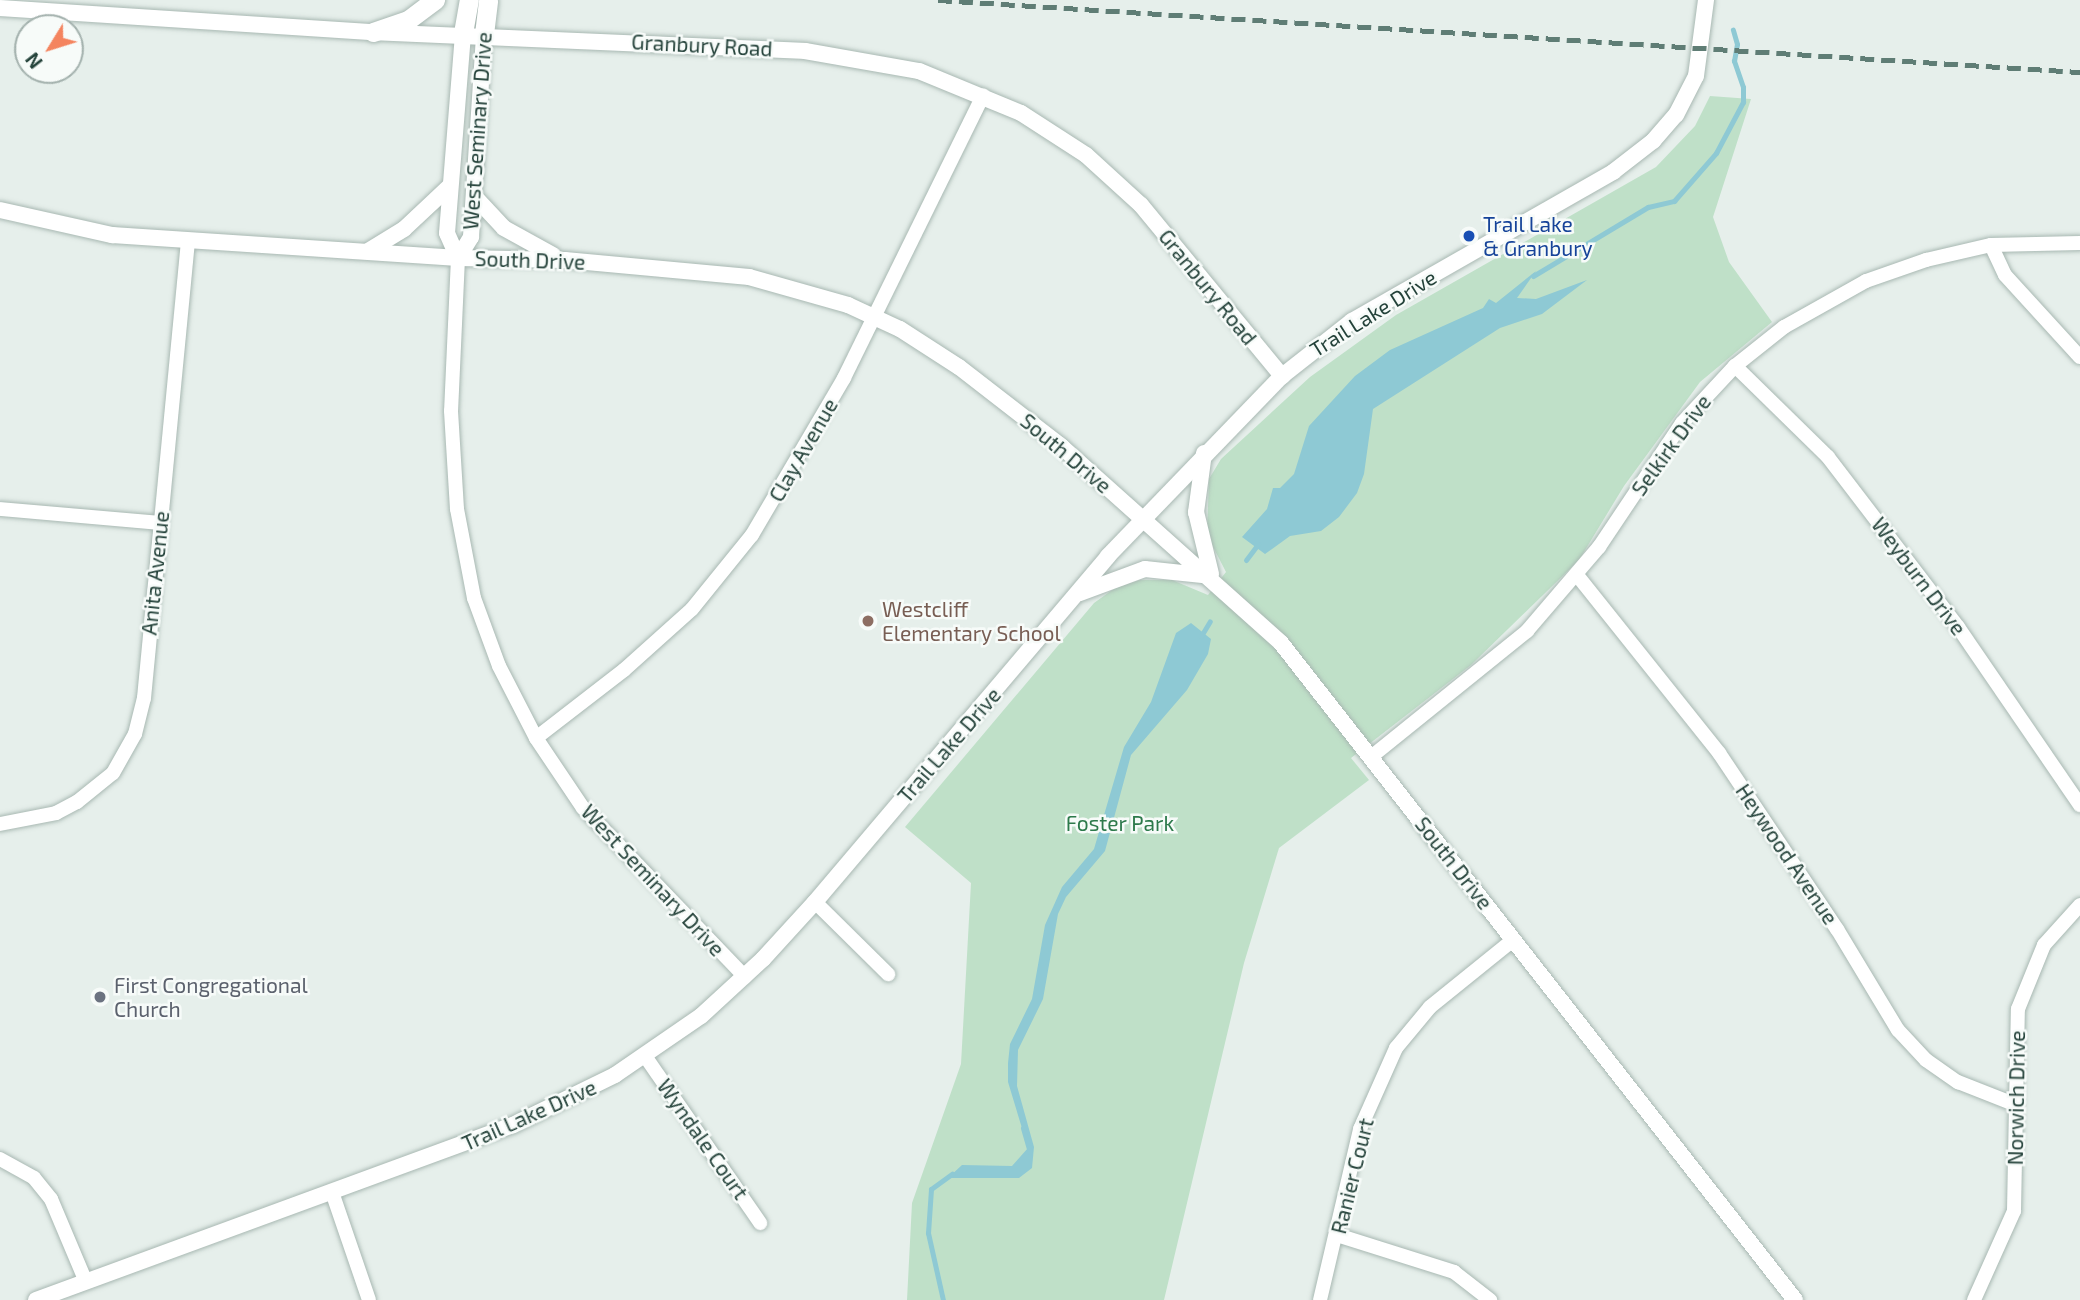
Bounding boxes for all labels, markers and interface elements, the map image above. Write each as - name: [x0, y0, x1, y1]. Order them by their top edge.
- north arrow: [14, 14, 84, 84]
- street label: Granbury Road: [631, 29, 773, 61]
- street label: West Seminary Drive: [458, 31, 496, 231]
- text: N: [20, 49, 47, 73]
- place label: Trail Lake & Granbury: [1483, 211, 1593, 261]
- street label: Granbury Road: [1154, 224, 1262, 350]
- marker: Trail Lake & Granbury: [1461, 228, 1477, 244]
- street label: South Drive: [474, 245, 586, 275]
- street label: Trail Lake Drive: [1305, 264, 1441, 362]
- street label: Selkirk Drive: [1626, 390, 1716, 500]
- street label: Clay Avenue: [763, 394, 843, 506]
- street label: South Drive: [1016, 408, 1116, 498]
- street label: Anita Avenue: [136, 509, 174, 637]
- street label: Weyburn Drive: [1867, 512, 1971, 640]
- place label: Westcliff Elementary School: [882, 596, 1061, 646]
- marker: Westcliff Elementary School: [860, 613, 876, 629]
- street label: Trail Lake Drive: [892, 682, 1006, 808]
- street label: Heywood Avenue: [1731, 779, 1843, 929]
- street label: West Seminary Drive: [576, 799, 730, 961]
- park label: Foster Park: [1066, 810, 1174, 836]
- street label: South Drive: [1410, 812, 1498, 914]
- place label: First Congregational Church: [114, 972, 308, 1022]
- marker: First Congregational Church: [92, 989, 108, 1005]
- street label: Norwich Drive: [2002, 1030, 2030, 1166]
- street label: Trail Lake Drive: [458, 1074, 600, 1156]
- street label: Wyndale Court: [652, 1074, 754, 1204]
- street label: Ranier Court: [1325, 1115, 1379, 1237]

